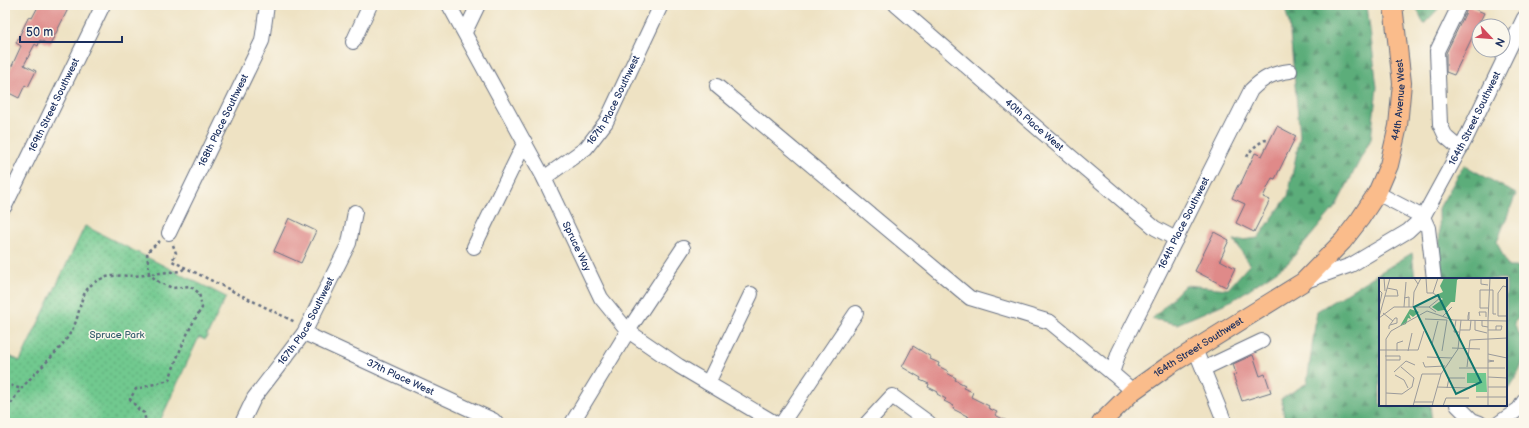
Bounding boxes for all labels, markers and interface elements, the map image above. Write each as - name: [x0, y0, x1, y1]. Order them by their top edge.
- scale bar: [20, 18, 122, 44]
- north arrow: [1471, 18, 1511, 58]
- text: 50 m: [26, 25, 53, 40]
- text: N: [1492, 36, 1507, 49]
- street label: 167th Place Southwest: [584, 54, 642, 148]
- street label: 169th Street Southwest: [26, 56, 82, 154]
- street label: 44th Avenue West: [1389, 59, 1408, 142]
- street label: 164th Street Southwest: [1446, 69, 1503, 168]
- street label: 168th Place Southwest: [196, 72, 251, 169]
- street label: 40th Place West: [1002, 96, 1066, 154]
- street label: 164th Place Southwest: [1156, 175, 1212, 271]
- street label: Spruce Way: [560, 220, 594, 273]
- street label: 167th Place Southwest: [275, 275, 337, 368]
- inset map: [1379, 278, 1507, 406]
- street label: 164th Street Southwest: [1151, 315, 1245, 380]
- park label: Spruce Park: [89, 329, 145, 341]
- street label: 37th Place West: [365, 357, 436, 398]

